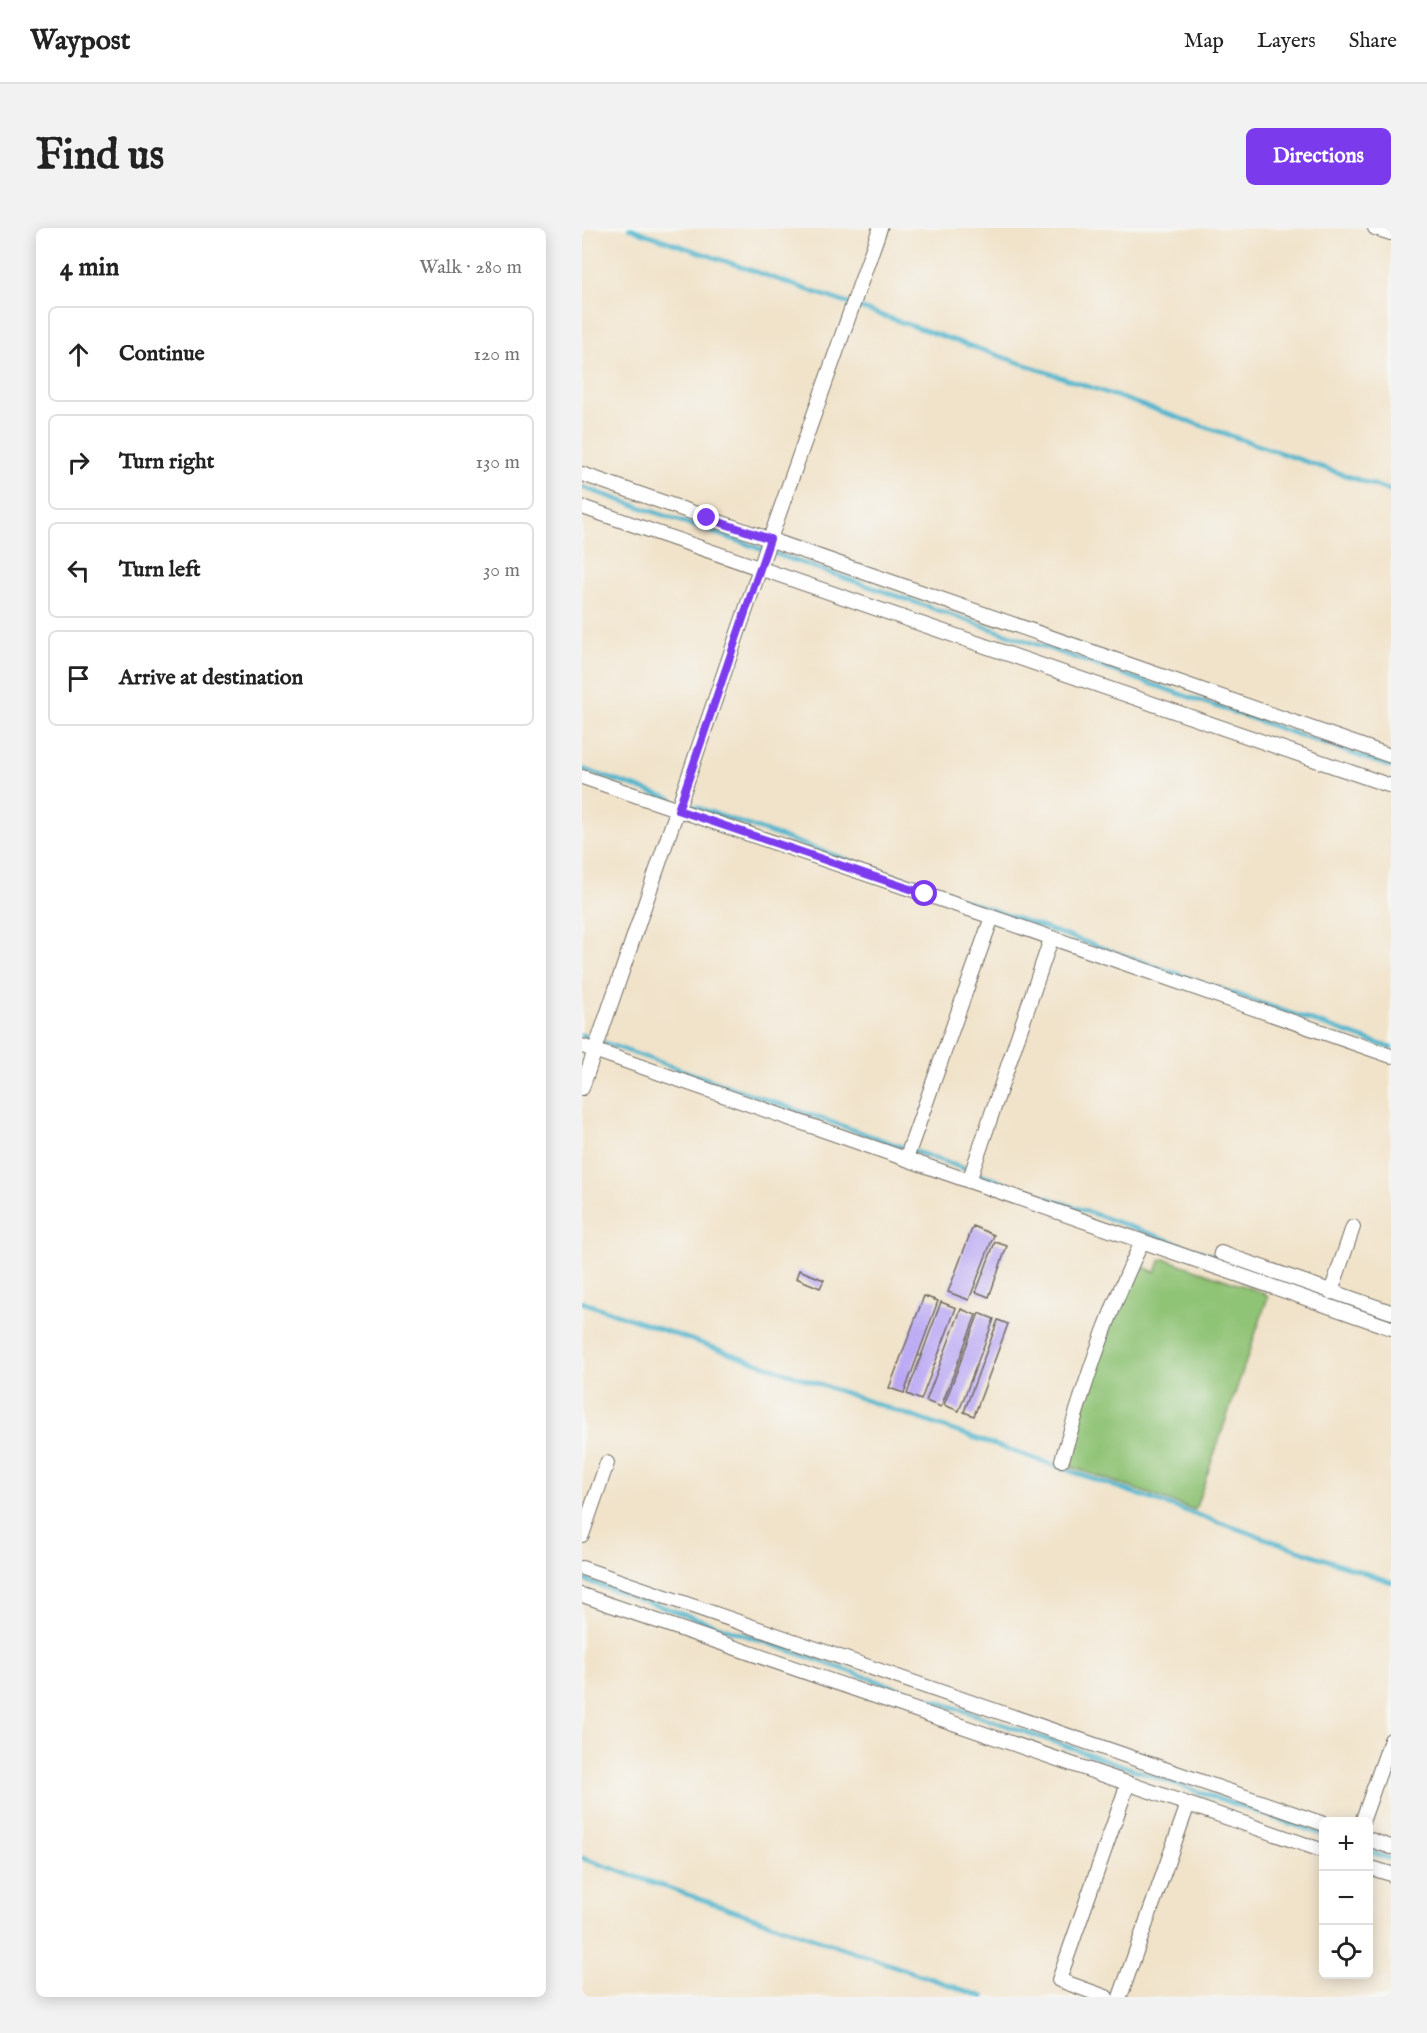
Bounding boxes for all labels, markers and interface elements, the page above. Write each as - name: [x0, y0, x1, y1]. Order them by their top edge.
- text: Waypost: [30, 24, 130, 59]
- text: Map: [1184, 28, 1224, 55]
- text: Layers: [1257, 28, 1316, 55]
- text: Share: [1349, 28, 1397, 55]
- button: Directions: [1246, 128, 1391, 185]
- text: Find us: [36, 130, 164, 183]
- text: 4 min: [60, 251, 119, 284]
- text: Walk · 280 m: [419, 255, 522, 280]
- icon: ahead: [62, 338, 95, 371]
- text: Continue: [119, 340, 205, 368]
- text: 120 m: [474, 342, 520, 367]
- icon: right: [62, 446, 95, 479]
- text: Turn right: [119, 448, 214, 476]
- text: 130 m: [475, 450, 520, 475]
- route end: [693, 504, 719, 530]
- icon: left: [62, 554, 95, 587]
- text: Turn left: [119, 556, 201, 584]
- text: 30 m: [483, 558, 520, 583]
- icon: arrive: [62, 662, 95, 695]
- text: Arrive at destination: [119, 664, 303, 692]
- route start: [911, 880, 937, 906]
- map controls: [1319, 1817, 1373, 1979]
- button: +: [1319, 1817, 1373, 1871]
- button: −: [1319, 1871, 1373, 1925]
- button: locate: [1319, 1925, 1373, 1979]

